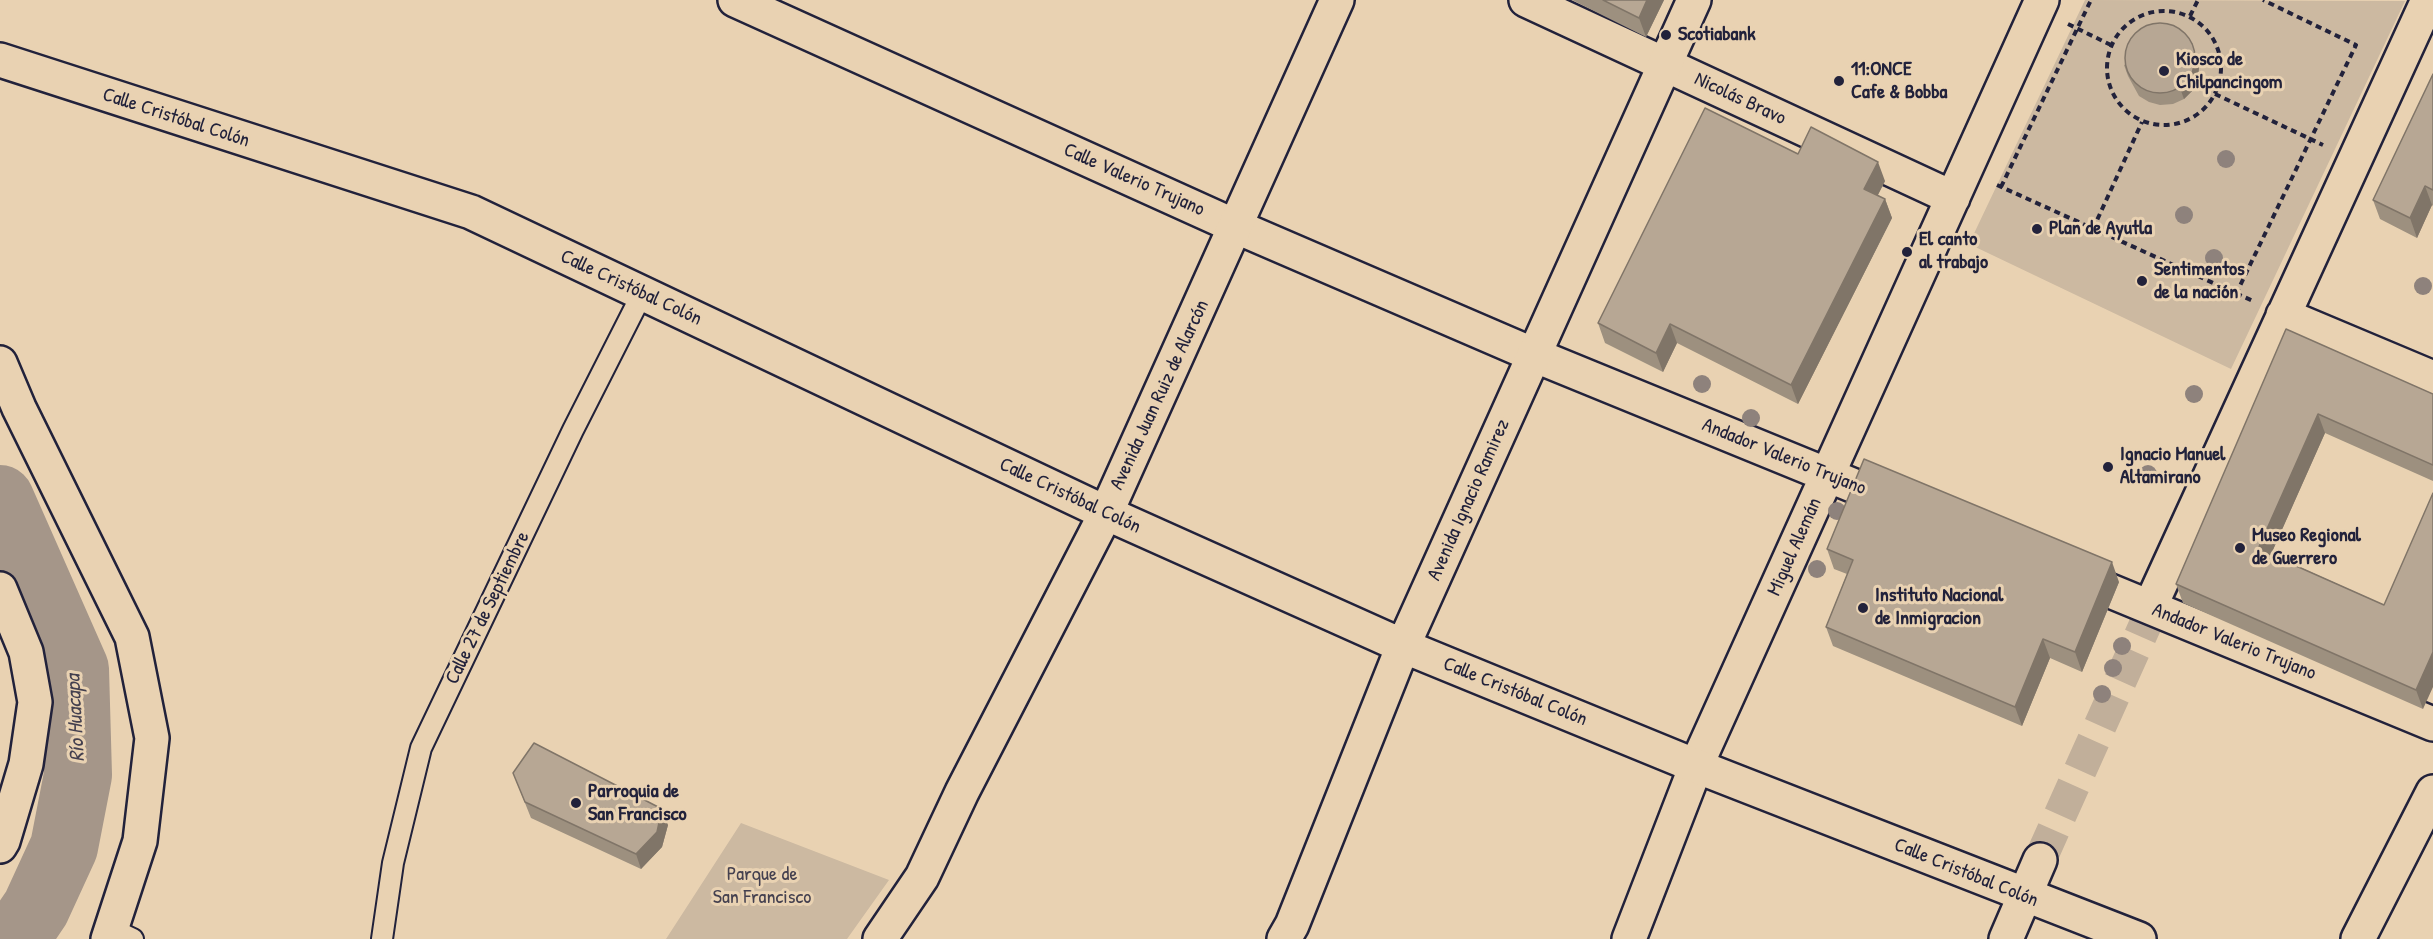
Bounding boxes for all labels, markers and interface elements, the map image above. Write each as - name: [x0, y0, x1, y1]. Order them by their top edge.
- place label: Scotiabank: [1678, 23, 1756, 47]
- marker: Scotiabank: [1659, 28, 1673, 42]
- place label: Kiosco de Chilpancingom: [2176, 48, 2282, 95]
- place label: 11:ONCE Cafe & Bobba: [1851, 58, 1947, 105]
- marker: Kiosco de Chilpancingom: [2157, 64, 2171, 78]
- street label: Nicolás Bravo: [1690, 67, 1790, 131]
- marker: 11:ONCE Cafe & Bobba: [1832, 74, 1846, 88]
- street label: Calle Cristóbal Colón: [99, 83, 253, 153]
- street label: Calle Valerio Trujano: [1060, 138, 1208, 222]
- place label: Plan de Ayutla: [2049, 217, 2152, 241]
- marker: Plan de Ayutla: [2030, 222, 2044, 236]
- place label: El canto al trabajo: [1919, 228, 1988, 275]
- street label: Calle Cristóbal Colón: [557, 245, 705, 331]
- marker: El canto al trabajo: [1900, 245, 1914, 259]
- place label: Sentimentos de la nación: [2154, 258, 2245, 305]
- marker: Sentimentos de la nación: [2135, 274, 2149, 288]
- street label: Avenida Juan Ruiz de Alarcón: [1105, 296, 1215, 494]
- street label: Andador Valerio Trujano: [1699, 413, 1869, 501]
- street label: Avenida Ignacio Ramirez: [1423, 416, 1515, 584]
- place label: Ignacio Manuel Altamirano: [2120, 443, 2225, 490]
- street label: Calle Cristóbal Colón: [996, 453, 1144, 539]
- marker: Ignacio Manuel Altamirano: [2101, 460, 2115, 474]
- street label: Miguel Alemán: [1763, 494, 1827, 600]
- place label: Museo Regional de Guerrero: [2252, 524, 2361, 571]
- street label: Calle 27 de Septiembre: [441, 528, 535, 688]
- marker: Museo Regional de Guerrero: [2233, 541, 2247, 555]
- place label: Instituto Nacional de Inmigracion: [1875, 584, 2003, 631]
- street label: Andador Valerio Trujano: [2149, 598, 2319, 686]
- marker: Instituto Nacional de Inmigracion: [1856, 601, 1870, 615]
- street label: Calle Cristóbal Colón: [1439, 652, 1591, 732]
- water label: Río Huacapa: [61, 674, 91, 762]
- place label: Parroquia de San Francisco: [588, 780, 686, 827]
- marker: Parroquia de San Francisco: [569, 796, 583, 810]
- street label: Calle Cristóbal Colón: [1890, 833, 2042, 913]
- park label: Parque de San Francisco: [713, 863, 811, 910]

